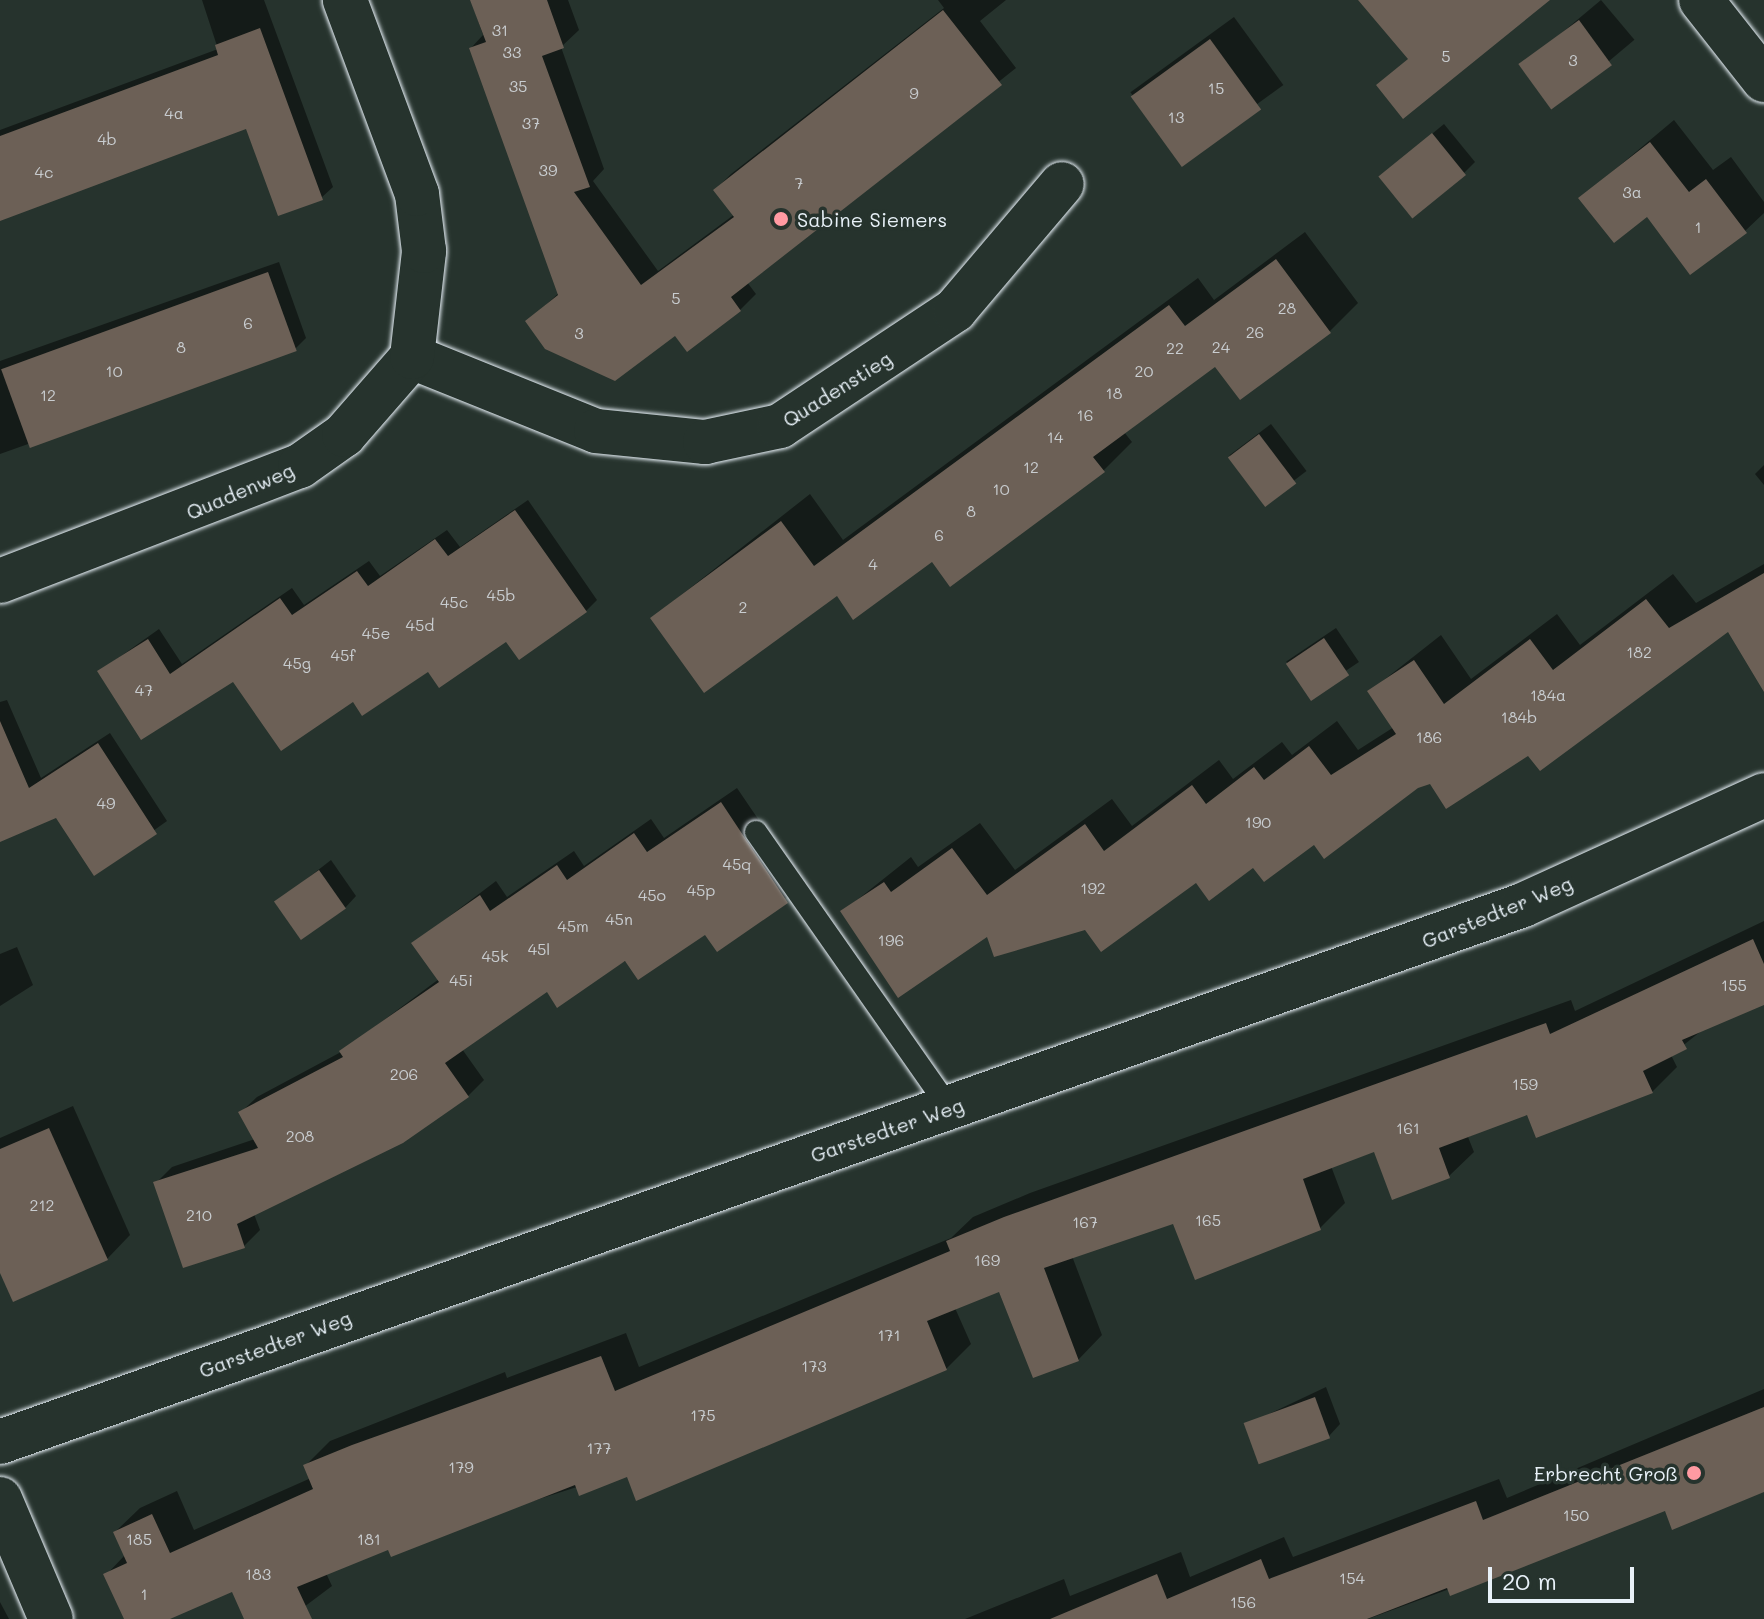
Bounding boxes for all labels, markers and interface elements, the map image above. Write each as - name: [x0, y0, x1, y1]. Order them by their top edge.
- house number: 31: [492, 20, 508, 40]
- house number: 33: [503, 42, 521, 62]
- house number: 5: [1441, 46, 1451, 66]
- house number: 3: [1568, 50, 1578, 70]
- house number: 35: [509, 76, 527, 96]
- house number: 15: [1208, 78, 1224, 98]
- house number: 9: [909, 83, 919, 103]
- house number: 4a: [164, 103, 184, 123]
- house number: 13: [1168, 107, 1184, 127]
- house number: 37: [522, 113, 540, 133]
- house number: 4b: [97, 129, 117, 149]
- house number: 39: [539, 160, 557, 180]
- house number: 4c: [35, 162, 53, 182]
- house number: 7: [795, 173, 803, 193]
- house number: 3a: [1622, 182, 1642, 202]
- place label: Sabine Siemers: [797, 207, 947, 231]
- marker: Sabine Siemers: [772, 210, 790, 228]
- house number: 1: [1694, 217, 1702, 237]
- house number: 5: [671, 288, 681, 308]
- house number: 28: [1278, 298, 1296, 318]
- house number: 6: [243, 313, 253, 333]
- house number: 26: [1246, 322, 1264, 342]
- house number: 3: [574, 323, 584, 343]
- house number: 8: [176, 337, 186, 357]
- house number: 24: [1212, 337, 1230, 357]
- house number: 22: [1166, 338, 1184, 358]
- street label: Quadenstieg: [778, 346, 896, 432]
- house number: 10: [105, 361, 123, 381]
- house number: 20: [1135, 361, 1153, 381]
- house number: 18: [1106, 383, 1122, 403]
- house number: 12: [40, 385, 56, 405]
- house number: 16: [1077, 405, 1093, 425]
- house number: 14: [1047, 427, 1063, 447]
- house number: 12: [1023, 457, 1039, 477]
- street label: Quadenweg: [183, 458, 297, 524]
- house number: 10: [992, 479, 1010, 499]
- house number: 8: [966, 501, 976, 521]
- house number: 6: [934, 525, 944, 545]
- house number: 4: [868, 554, 878, 574]
- house number: 45b: [487, 585, 515, 605]
- house number: 45c: [440, 592, 468, 612]
- house number: 2: [739, 597, 747, 617]
- house number: 45d: [406, 615, 434, 635]
- house number: 45e: [362, 623, 390, 643]
- house number: 182: [1626, 642, 1652, 662]
- house number: 45f: [331, 645, 355, 665]
- house number: 45g: [283, 653, 311, 673]
- house number: 47: [135, 680, 153, 700]
- house number: 184a: [1530, 685, 1566, 705]
- house number: 184b: [1501, 707, 1537, 727]
- house number: 186: [1416, 727, 1442, 747]
- house number: 49: [97, 793, 115, 813]
- house number: 190: [1245, 812, 1271, 832]
- house number: 45q: [723, 854, 751, 874]
- street label: Garstedter Weg: [1418, 871, 1576, 953]
- house number: 192: [1080, 878, 1106, 898]
- house number: 45p: [687, 880, 715, 900]
- house number: 45o: [638, 885, 666, 905]
- house number: 45n: [605, 909, 633, 929]
- house number: 45m: [557, 916, 589, 936]
- house number: 196: [878, 930, 904, 950]
- house number: 45l: [528, 939, 550, 959]
- house number: 45k: [481, 946, 509, 966]
- house number: 45i: [449, 970, 473, 990]
- house number: 155: [1721, 975, 1747, 995]
- house number: 206: [390, 1064, 418, 1084]
- house number: 159: [1512, 1074, 1538, 1094]
- street label: Garstedter Weg: [807, 1093, 967, 1167]
- house number: 161: [1396, 1118, 1420, 1138]
- house number: 208: [286, 1126, 314, 1146]
- house number: 212: [30, 1195, 54, 1215]
- house number: 210: [186, 1205, 212, 1225]
- house number: 165: [1195, 1210, 1221, 1230]
- house number: 167: [1072, 1212, 1098, 1232]
- house number: 169: [974, 1250, 1000, 1270]
- street label: Garstedter Weg: [196, 1305, 354, 1383]
- house number: 171: [877, 1325, 901, 1345]
- house number: 173: [801, 1356, 827, 1376]
- house number: 175: [690, 1405, 716, 1425]
- house number: 177: [587, 1438, 611, 1458]
- house number: 179: [448, 1457, 474, 1477]
- place label: Erbrecht Groß: [1534, 1461, 1678, 1485]
- marker: Erbrecht Groß: [1685, 1464, 1703, 1482]
- house number: 150: [1563, 1505, 1589, 1525]
- house number: 185: [126, 1529, 152, 1549]
- house number: 181: [357, 1529, 381, 1549]
- scale bar: [1492, 1551, 1638, 1601]
- house number: 183: [245, 1564, 271, 1584]
- text: 20 m: [1502, 1565, 1557, 1596]
- house number: 154: [1339, 1568, 1365, 1588]
- house number: 1: [140, 1584, 148, 1604]
- house number: 156: [1230, 1592, 1256, 1612]

